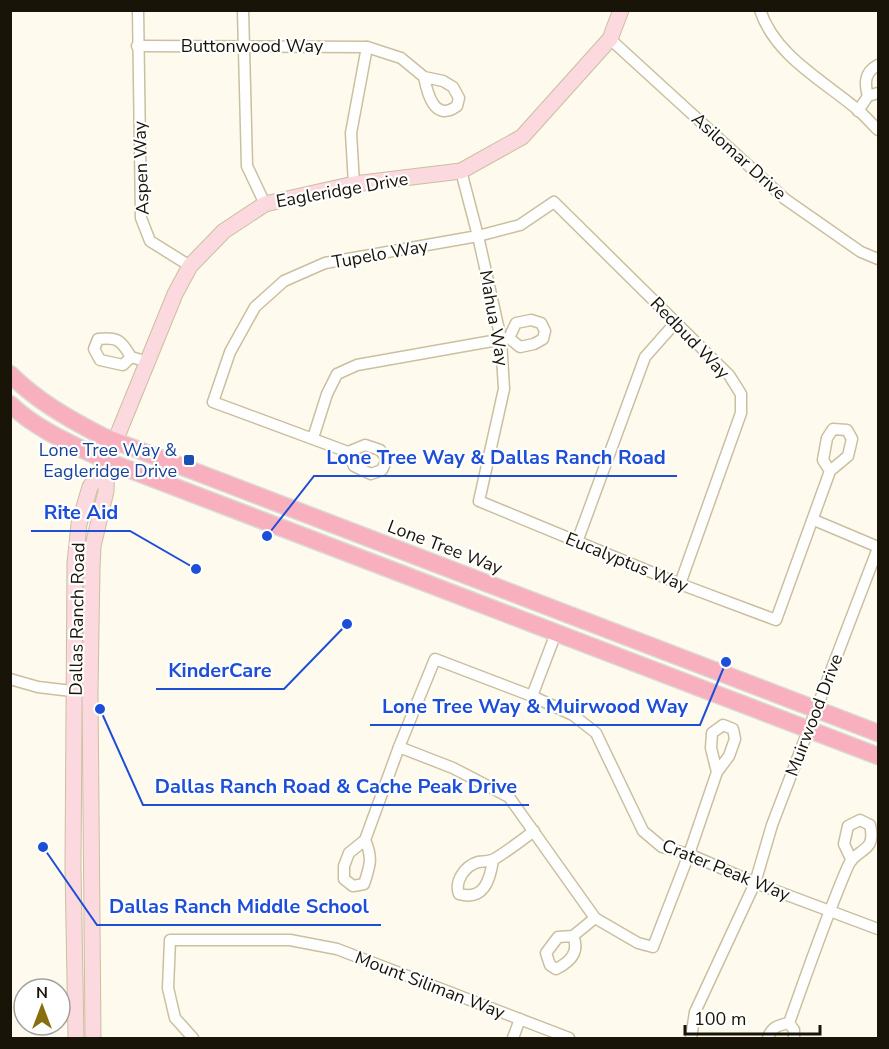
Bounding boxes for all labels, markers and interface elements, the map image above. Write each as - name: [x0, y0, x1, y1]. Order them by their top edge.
- street label: Buttonwood Way: [181, 34, 324, 58]
- street label: Asilomar Drive: [686, 107, 792, 205]
- street label: Aspen Way: [127, 120, 155, 215]
- street label: Eagleridge Drive: [274, 167, 410, 213]
- street label: Tupelo Way: [330, 234, 431, 274]
- street label: Mahua Way: [474, 268, 514, 369]
- street label: Redbud Way: [645, 292, 736, 385]
- place label: Lone Tree Way & Eagleridge Drive: [39, 438, 178, 483]
- callout: Lone Tree Way & Dallas Ranch Road: [314, 438, 677, 476]
- text: Lone Tree Way & Dallas Ranch Road: [326, 444, 666, 471]
- marker: Lone Tree Way & Eagleridge Drive: [182, 453, 196, 467]
- callout: Rite Aid: [31, 493, 130, 531]
- text: Rite Aid: [44, 499, 118, 526]
- street label: Lone Tree Way: [384, 514, 507, 580]
- street label: Eucalyptus Way: [562, 526, 693, 598]
- street label: Dallas Ranch Road: [64, 542, 90, 696]
- street label: Muirwood Drive: [780, 650, 848, 780]
- callout: KinderCare: [156, 651, 284, 689]
- text: KinderCare: [168, 657, 272, 684]
- callout: Lone Tree Way & Muirwood Way: [370, 687, 700, 725]
- text: Lone Tree Way & Muirwood Way: [382, 693, 689, 720]
- callout: Dallas Ranch Road & Cache Peak Drive: [143, 767, 529, 805]
- text: Dallas Ranch Road & Cache Peak Drive: [155, 773, 517, 800]
- street label: Crater Peak Way: [658, 833, 794, 907]
- callout: Dallas Ranch Middle School: [97, 887, 381, 925]
- text: Dallas Ranch Middle School: [109, 893, 370, 920]
- street label: Mount Siliman Way: [352, 945, 509, 1025]
- north arrow: [12, 977, 72, 1037]
- text: N: [36, 982, 48, 1004]
- scale bar: [685, 998, 820, 1036]
- text: 100 m: [694, 1007, 746, 1031]

